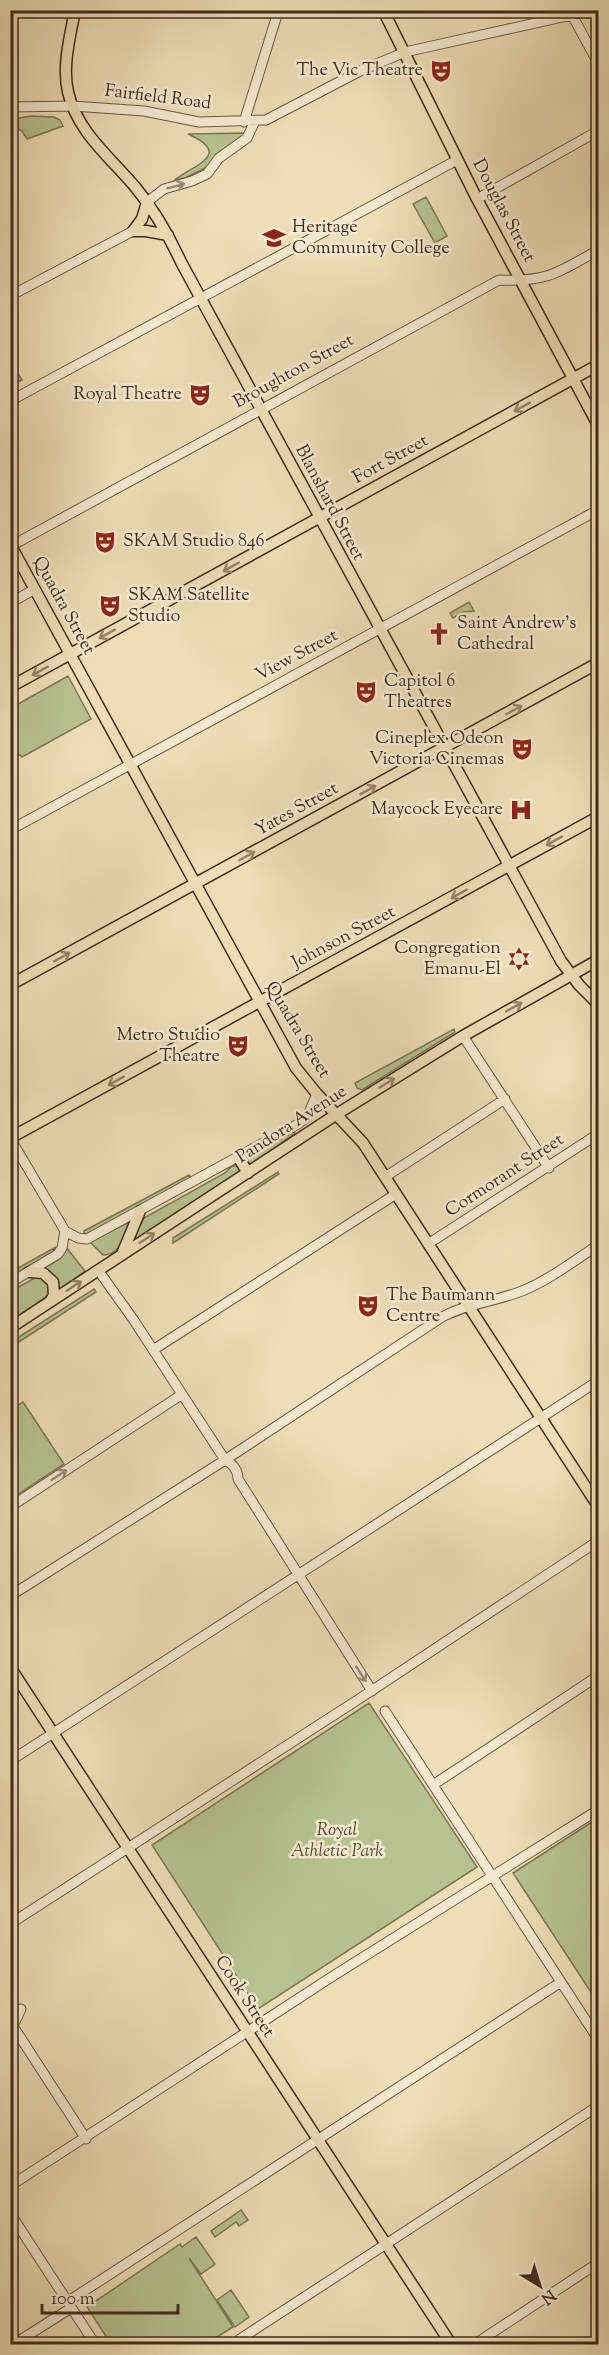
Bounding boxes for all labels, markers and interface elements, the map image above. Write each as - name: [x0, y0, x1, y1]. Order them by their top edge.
- place label: The Vic Theatre: [296, 58, 423, 84]
- theatre icon: The Vic Theatre: [428, 58, 454, 84]
- street label: Fairfield Road: [103, 79, 213, 117]
- street label: Douglas Street: [465, 155, 541, 267]
- one-way arrow: [166, 179, 185, 191]
- place label: Heritage Community College: [292, 215, 450, 262]
- school or university icon: Heritage Community College: [261, 225, 287, 251]
- street label: Broughton Street: [229, 328, 359, 416]
- place label: Royal Theatre: [73, 382, 182, 408]
- theatre icon: Royal Theatre: [187, 382, 213, 408]
- one-way arrow: [514, 402, 532, 413]
- street label: Fort Street: [349, 429, 433, 491]
- street label: Blanshard Street: [287, 440, 371, 566]
- theatre icon: SKAM Studio 846: [92, 529, 118, 555]
- place label: SKAM Studio 846: [123, 529, 265, 555]
- street label: Quadra Street: [25, 552, 101, 660]
- one-way arrow: [223, 561, 240, 573]
- place label: SKAM Satellite Studio: [128, 583, 250, 630]
- theatre icon: SKAM Satellite Studio: [97, 593, 123, 619]
- place label: Saint Andrew's Cathedral: [457, 611, 576, 658]
- church icon: Saint Andrew's Cathedral: [426, 621, 452, 647]
- street label: View Street: [251, 623, 343, 689]
- one-way arrow: [99, 628, 116, 640]
- one-way arrow: [32, 666, 50, 677]
- place label: Capitol 6 Theatres: [384, 669, 455, 716]
- theatre icon: Capitol 6 Theatres: [353, 679, 379, 705]
- one-way arrow: [505, 704, 522, 716]
- place label: Cineplex Odeon Victoria Cinemas: [369, 726, 504, 773]
- theatre icon: Cineplex Odeon Victoria Cinemas: [509, 736, 535, 762]
- street label: Yates Street: [251, 776, 343, 844]
- one-way arrow: [359, 783, 376, 795]
- place label: Maycock Eyecare: [371, 797, 503, 823]
- hospital icon: Maycock Eyecare: [508, 797, 534, 823]
- one-way arrow: [546, 835, 563, 847]
- one-way arrow: [238, 850, 255, 862]
- one-way arrow: [450, 889, 468, 900]
- street label: Johnson Street: [287, 900, 400, 977]
- place label: Congregation Emanu-El: [394, 936, 501, 983]
- synagogue icon: Congregation Emanu-El: [506, 946, 532, 972]
- one-way arrow: [53, 951, 70, 963]
- street label: Quadra Street: [258, 977, 336, 1083]
- one-way arrow: [505, 1001, 523, 1012]
- place label: Metro Studio Theatre: [117, 1023, 220, 1070]
- theatre icon: Metro Studio Theatre: [225, 1033, 251, 1059]
- one-way arrow: [108, 1075, 125, 1087]
- one-way arrow: [378, 1077, 395, 1089]
- street label: Pandora Avenue: [231, 1079, 353, 1171]
- street label: Cormorant Street: [440, 1128, 570, 1224]
- one-way arrow: [138, 1232, 155, 1244]
- one-way arrow: [65, 1280, 82, 1292]
- place label: The Baumann Centre: [386, 1283, 496, 1330]
- theatre icon: The Baumann Centre: [355, 1293, 381, 1319]
- one-way arrow: [51, 1468, 68, 1481]
- one-way arrow: [355, 1665, 367, 1682]
- park label: Royal Athletic Park: [291, 1818, 383, 1865]
- street label: Cook Street: [208, 1951, 280, 2043]
- north arrow: [510, 2256, 570, 2316]
- scale bar: [42, 2277, 178, 2315]
- text: N: [535, 2283, 560, 2309]
- text: 100 m: [51, 2287, 95, 2313]

